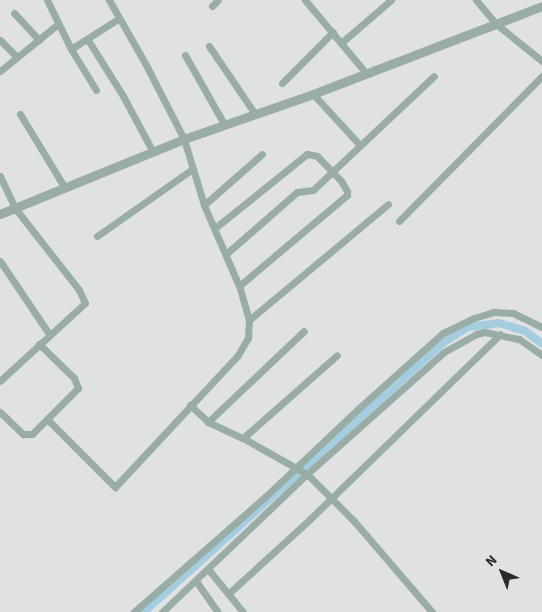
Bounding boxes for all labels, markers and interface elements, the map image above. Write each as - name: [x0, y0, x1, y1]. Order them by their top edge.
- north arrow: [477, 547, 527, 597]
- text: N: [481, 551, 502, 572]

